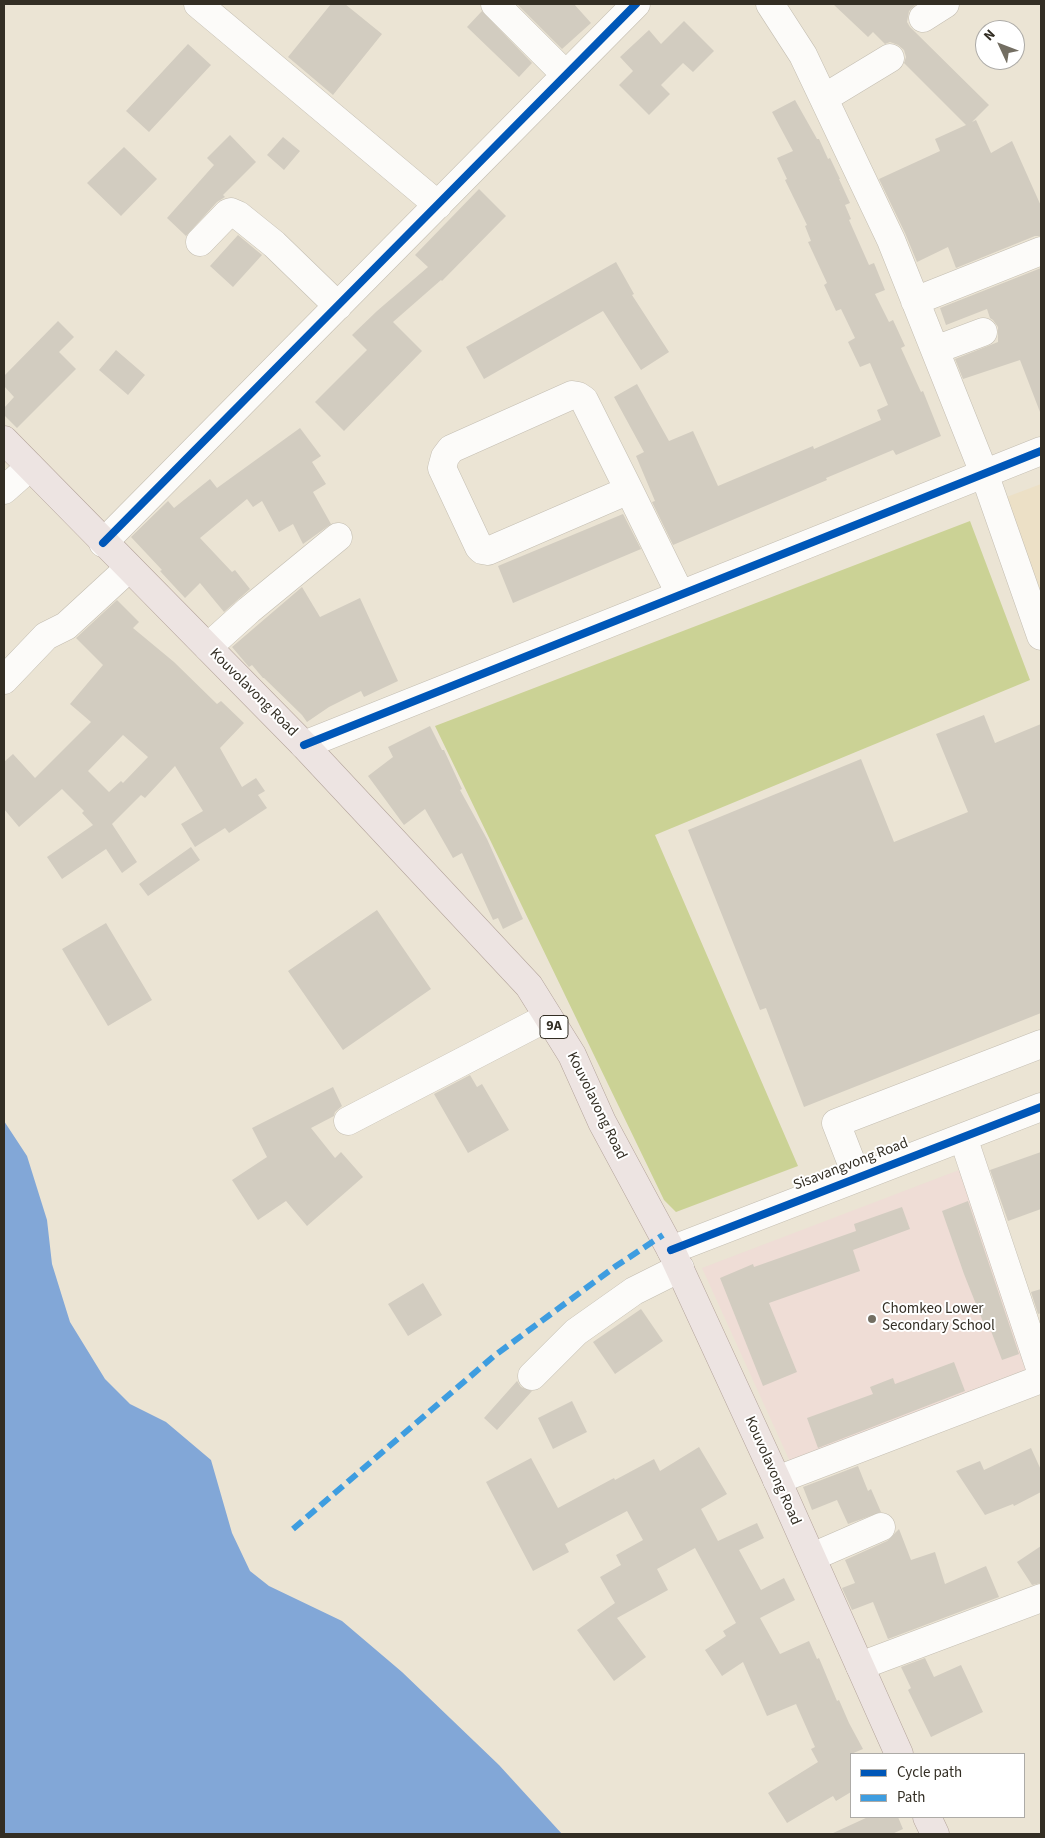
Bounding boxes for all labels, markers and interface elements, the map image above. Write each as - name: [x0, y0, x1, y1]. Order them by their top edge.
- north arrow: [975, 20, 1025, 70]
- text: N: [979, 25, 1000, 46]
- street label: Kouvolavong Road: [205, 645, 301, 741]
- road number: 9A: [540, 1016, 568, 1038]
- street label: Kouvolavong Road: [562, 1049, 630, 1163]
- street label: Sisavangvong Road: [791, 1135, 911, 1195]
- place label: Chomkeo Lower Secondary School: [882, 1301, 995, 1336]
- marker: Chomkeo Lower Secondary School: [866, 1313, 878, 1325]
- street label: Kouvolavong Road: [740, 1414, 804, 1528]
- legend: [850, 1753, 1025, 1818]
- text: Cycle path: [897, 1762, 962, 1783]
- text: Path: [897, 1787, 925, 1808]

